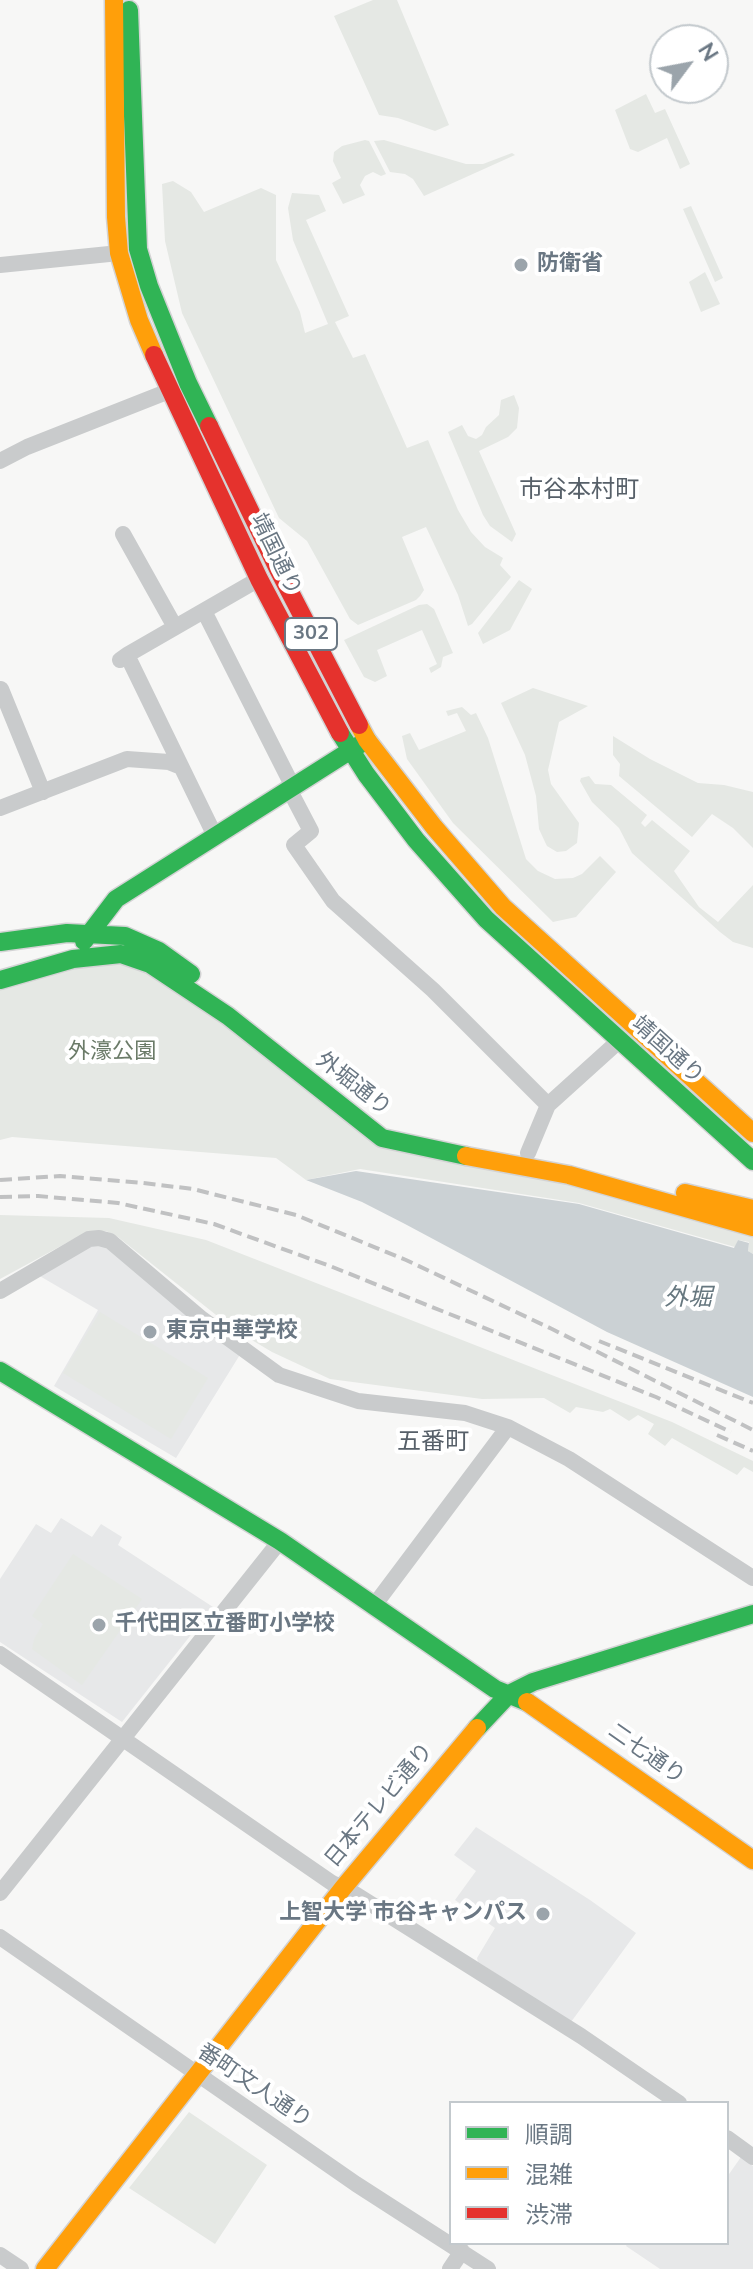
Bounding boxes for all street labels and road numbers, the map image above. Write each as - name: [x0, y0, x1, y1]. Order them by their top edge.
- street label: 靖国通り: [244, 510, 306, 600]
- road number: 302: [285, 618, 337, 650]
- street label: 靖国通り: [625, 1012, 709, 1090]
- street label: 外堀通り: [310, 1048, 396, 1122]
- street label: 二七通り: [602, 1719, 690, 1791]
- street label: 日本テレビ通り: [320, 1739, 440, 1873]
- street label: 番町文人通り: [192, 2039, 316, 2135]

